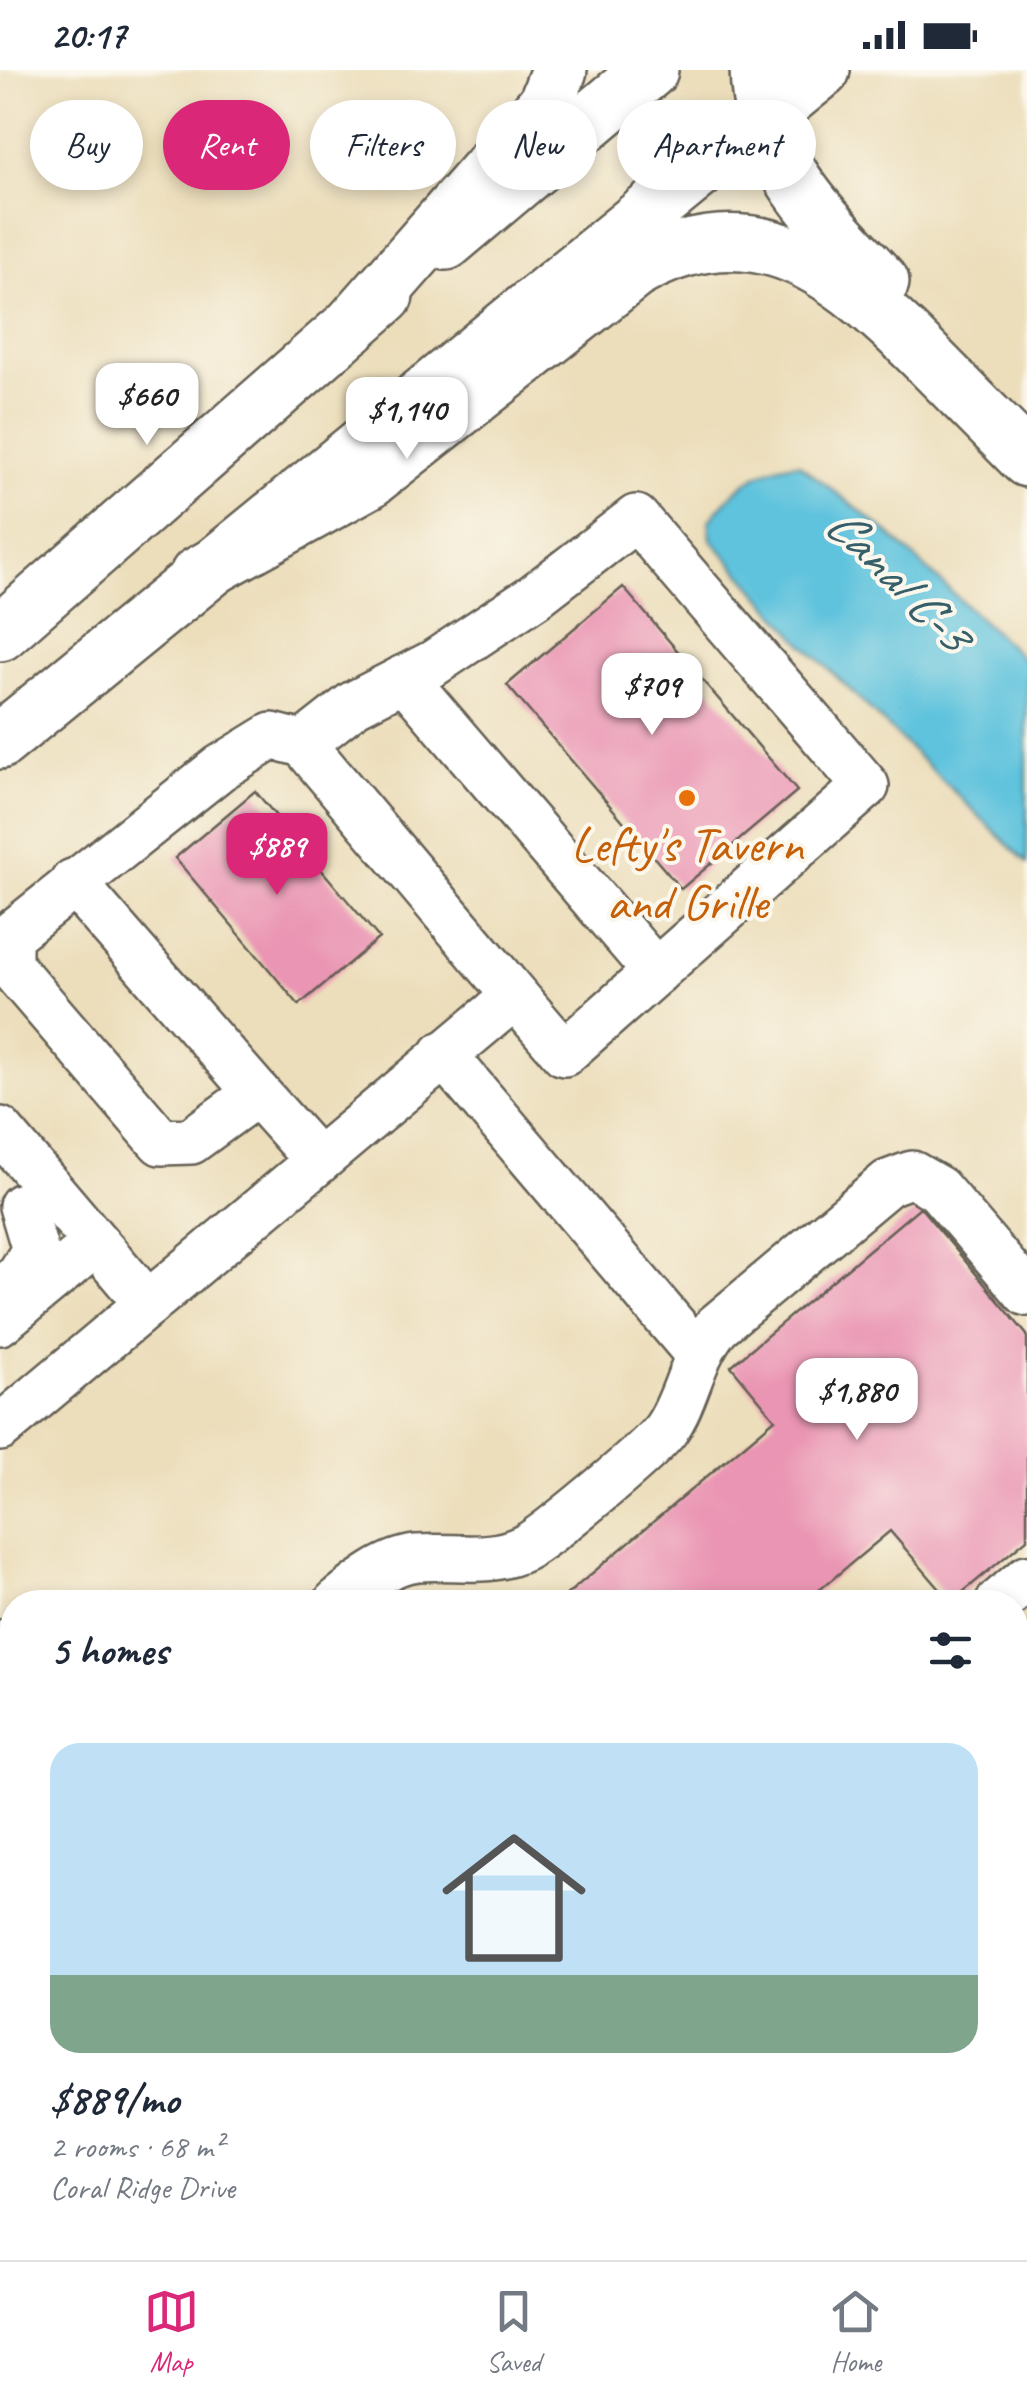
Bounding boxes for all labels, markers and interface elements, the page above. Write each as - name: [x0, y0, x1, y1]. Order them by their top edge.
- text: 20:17: [50, 12, 126, 59]
- chip: Buy: [30, 100, 143, 190]
- chip: Rent: [163, 100, 290, 190]
- chip: Filters: [310, 100, 456, 190]
- chip: New: [476, 100, 597, 190]
- chip: Apartment: [617, 100, 816, 190]
- pin: $660: [88, 363, 206, 448]
- text: $660: [118, 375, 176, 416]
- pin: $1,140: [326, 377, 488, 462]
- text: $1,140: [368, 389, 446, 430]
- water label: Canal C-3: [812, 492, 991, 671]
- pin: $709: [593, 653, 711, 738]
- text: $709: [623, 665, 681, 706]
- marker: Lefty's Tavern and Grille: [676, 787, 698, 809]
- pin: $889: [218, 813, 336, 898]
- place label: Lefty's Tavern and Grille: [571, 813, 805, 934]
- text: $889: [248, 825, 306, 866]
- pin: $1,880: [776, 1358, 938, 1443]
- text: $1,880: [818, 1370, 896, 1411]
- icon: filters: [923, 1623, 978, 1678]
- text: 5 homes: [50, 1624, 168, 1677]
- icon: home: [424, 1808, 604, 1988]
- text: $889/mo: [50, 2073, 179, 2126]
- text: 2 rooms · 68 m²: [50, 2126, 223, 2167]
- text: Coral Ridge Drive: [50, 2167, 235, 2208]
- tab: Map: [144, 2284, 199, 2379]
- tab: Saved: [486, 2284, 541, 2379]
- tab: Home: [828, 2284, 883, 2379]

